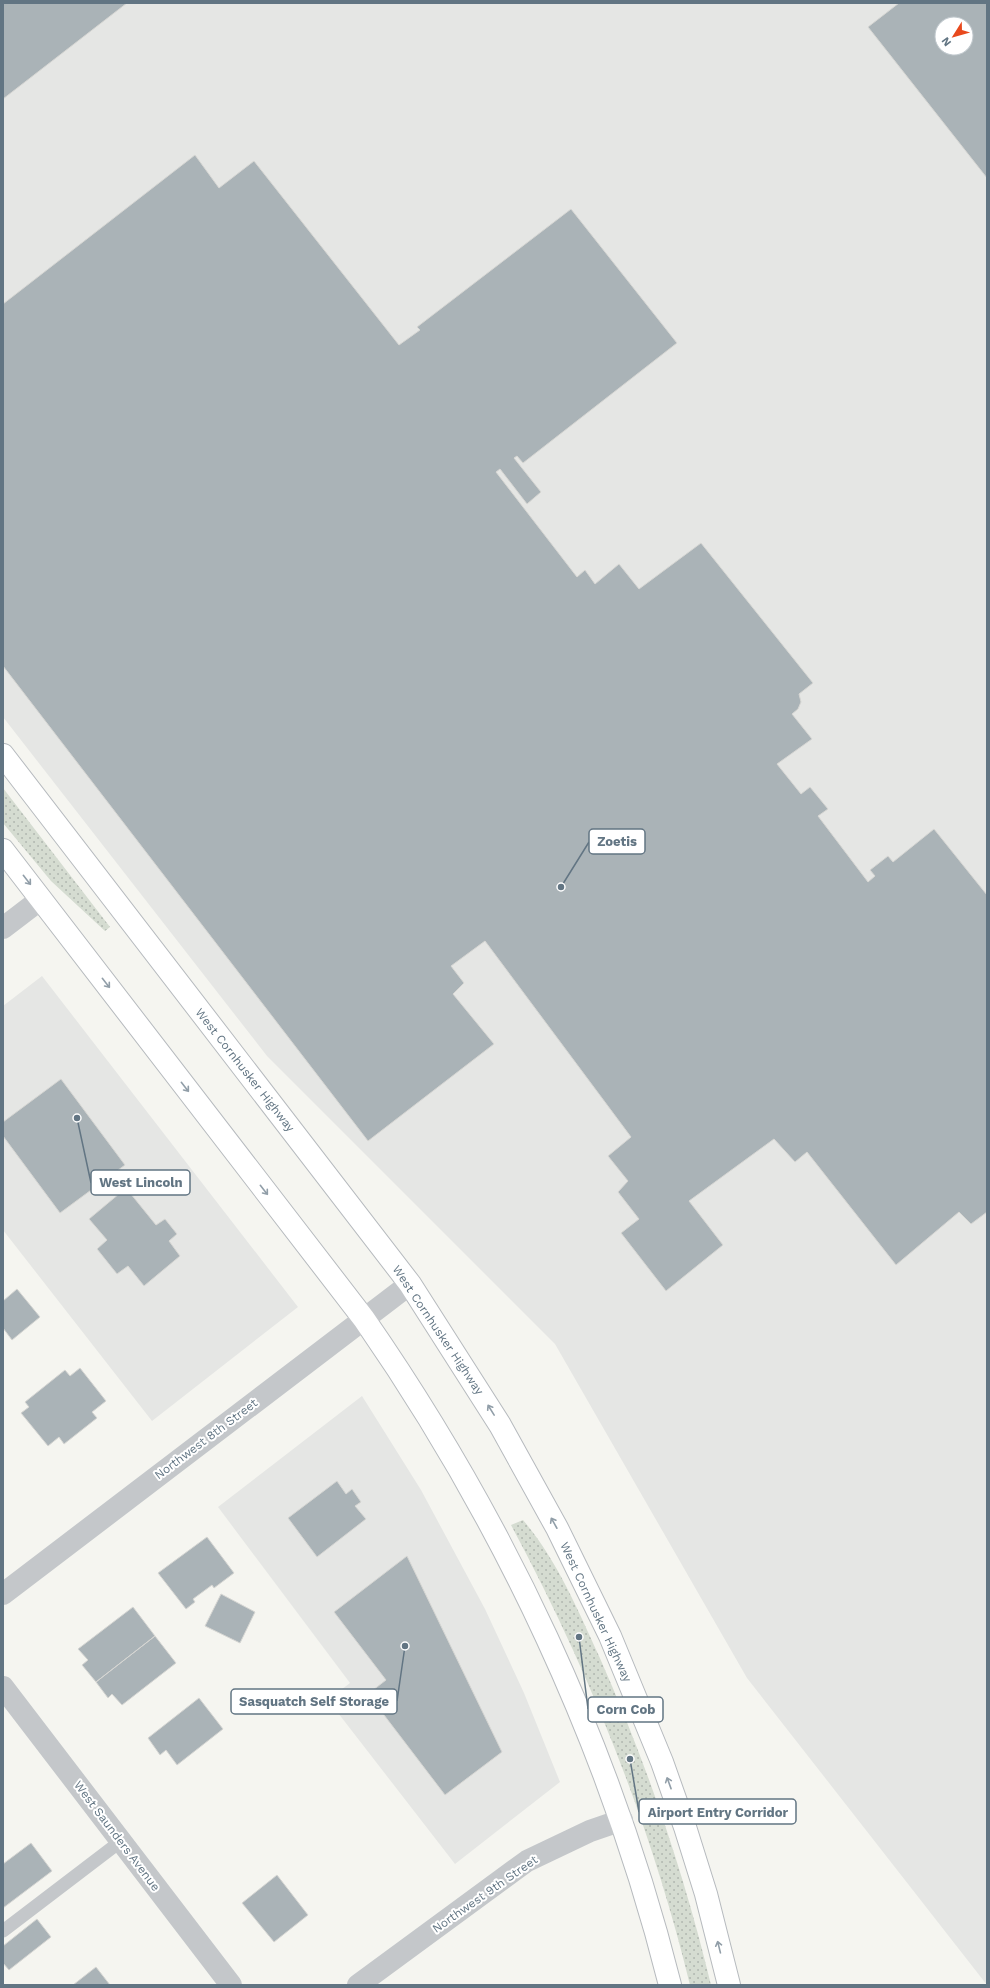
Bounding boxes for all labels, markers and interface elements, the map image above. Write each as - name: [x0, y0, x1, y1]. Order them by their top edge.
- north arrow: [934, 16, 974, 56]
- text: N: [939, 35, 954, 49]
- callout: Zoetis: [589, 829, 645, 854]
- text: Zoetis: [597, 834, 637, 849]
- one-way arrow: [23, 875, 31, 886]
- one-way arrow: [102, 978, 110, 989]
- street label: West Cornhusker Highway: [192, 1005, 298, 1135]
- one-way arrow: [181, 1081, 190, 1092]
- callout: West Lincoln: [91, 1170, 190, 1195]
- text: West Lincoln: [99, 1175, 183, 1190]
- one-way arrow: [260, 1184, 269, 1195]
- street label: West Cornhusker Highway: [389, 1263, 487, 1398]
- street label: Northwest 8th Street: [152, 1396, 260, 1482]
- one-way arrow: [487, 1405, 495, 1416]
- one-way arrow: [550, 1517, 558, 1529]
- street label: West Cornhusker Highway: [557, 1540, 635, 1685]
- callout: Sasquatch Self Storage: [231, 1689, 397, 1714]
- text: Sasquatch Self Storage: [239, 1694, 389, 1709]
- callout: Corn Cob: [588, 1697, 663, 1722]
- text: Corn Cob: [597, 1702, 655, 1717]
- one-way arrow: [665, 1777, 673, 1789]
- street label: West Saunders Avenue: [71, 1778, 163, 1894]
- callout: Airport Entry Corridor: [639, 1799, 796, 1824]
- text: Airport Entry Corridor: [648, 1805, 789, 1820]
- street label: Northwest 9th Street: [430, 1852, 540, 1936]
- one-way arrow: [715, 1941, 723, 1954]

